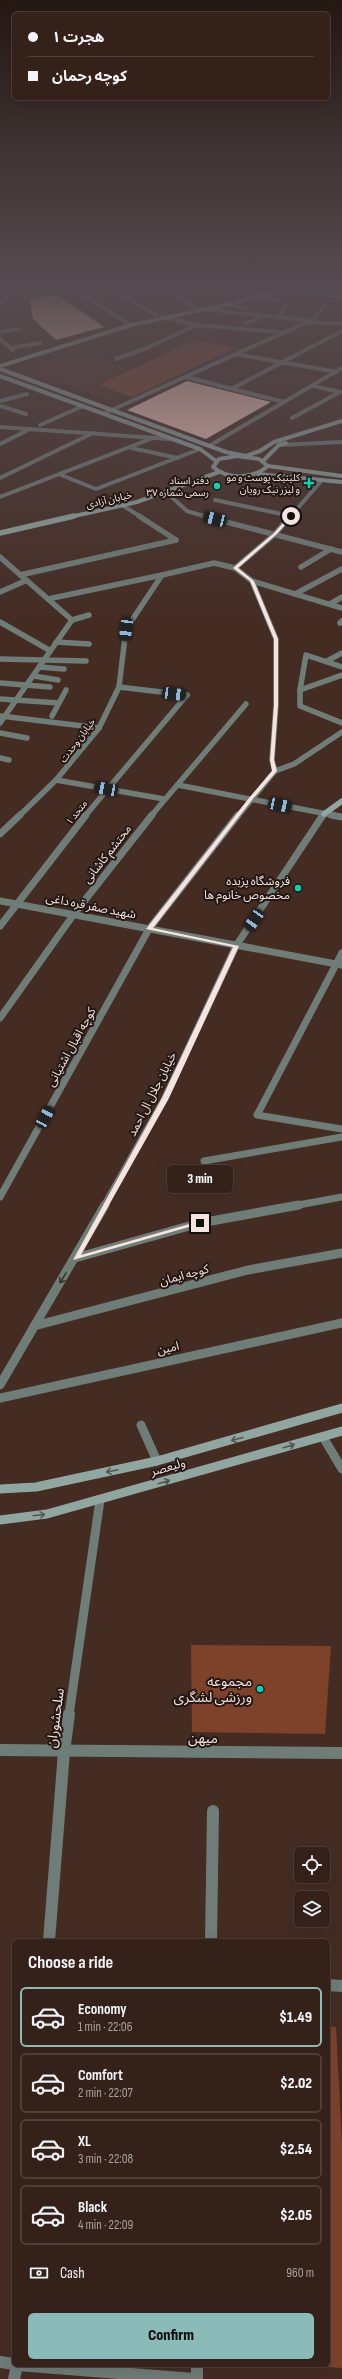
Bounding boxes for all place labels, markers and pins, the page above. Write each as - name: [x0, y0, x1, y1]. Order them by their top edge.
- place label: کلینیک پوست و مو و لیزر نیک رویان: [227, 472, 301, 496]
- place label: دفتر اسناد رسمی شماره ۳۷: [146, 475, 209, 499]
- marker: کلینیک پوست و مو و لیزر نیک رویان: [303, 477, 315, 489]
- marker: دفتر اسناد رسمی شماره ۳۷: [212, 481, 222, 491]
- place label: فروشگاه پزبده مخصوص خانوم ها: [204, 874, 290, 904]
- marker: فروشگاه پزبده مخصوص خانوم ها: [293, 883, 303, 893]
- place label: مجموعه ورزشی لشگری: [174, 1673, 252, 1706]
- marker: مجموعه ورزشی لشگری: [255, 1684, 265, 1694]

